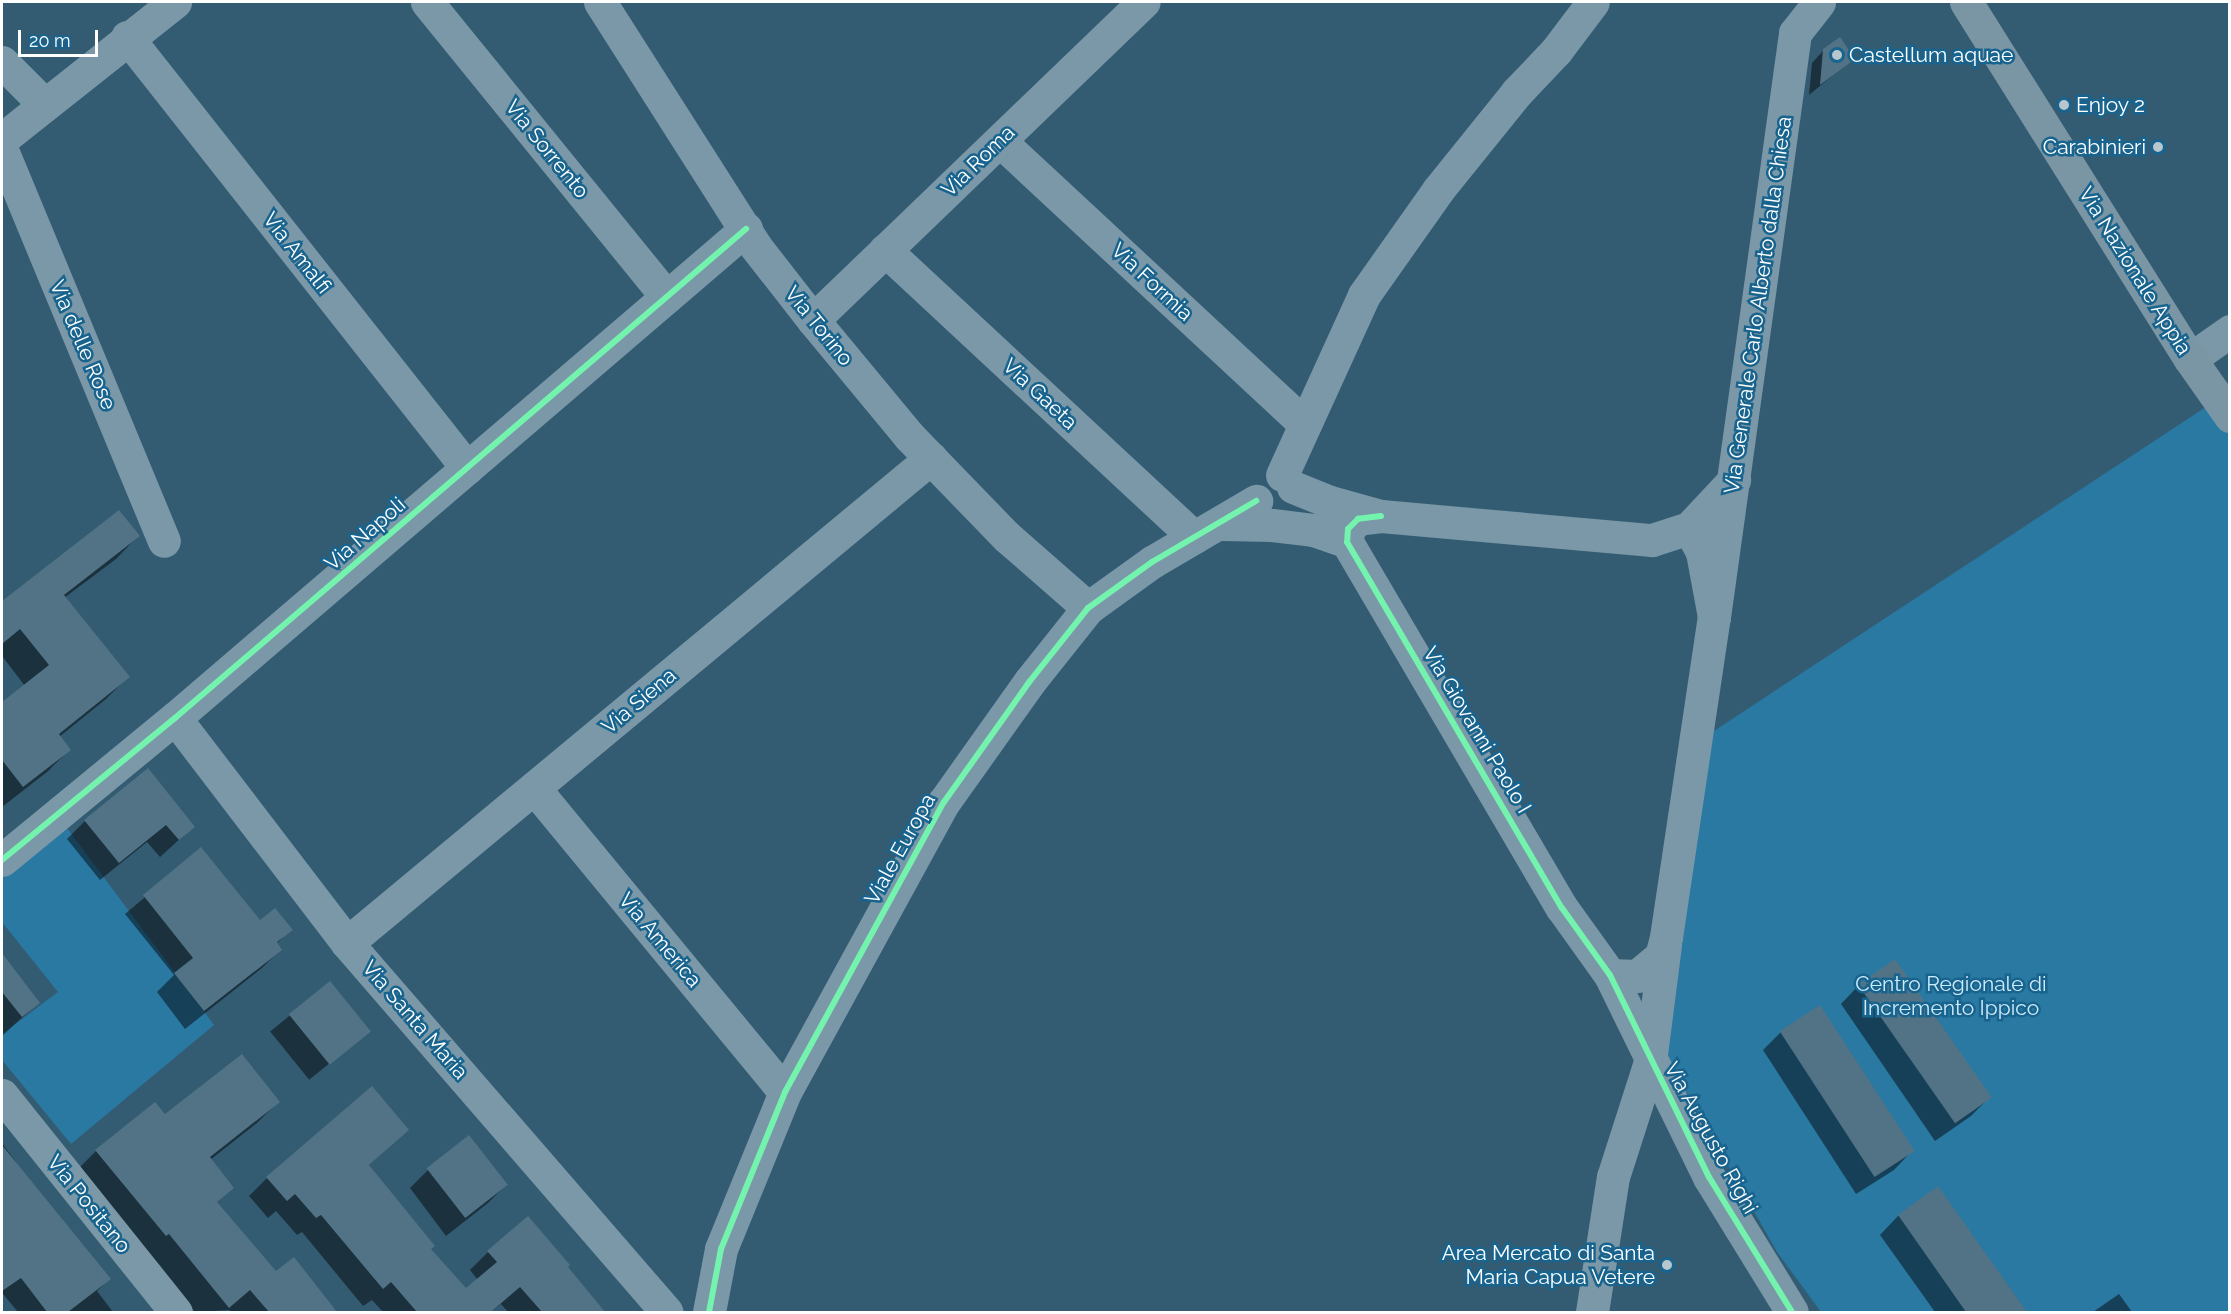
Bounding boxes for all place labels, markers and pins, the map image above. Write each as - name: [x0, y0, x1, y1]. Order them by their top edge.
- place label: Castellum aquae: [1849, 42, 2013, 68]
- marker: Castellum aquae: [1830, 48, 1844, 62]
- place label: Enjoy 2: [2076, 92, 2145, 118]
- marker: Enjoy 2: [2057, 98, 2071, 112]
- place label: Carabinieri: [2043, 134, 2146, 160]
- marker: Carabinieri: [2151, 140, 2165, 154]
- place label: Area Mercato di Santa Maria Capua Vetere: [1442, 1240, 1655, 1290]
- marker: Area Mercato di Santa Maria Capua Vetere: [1660, 1258, 1674, 1272]

